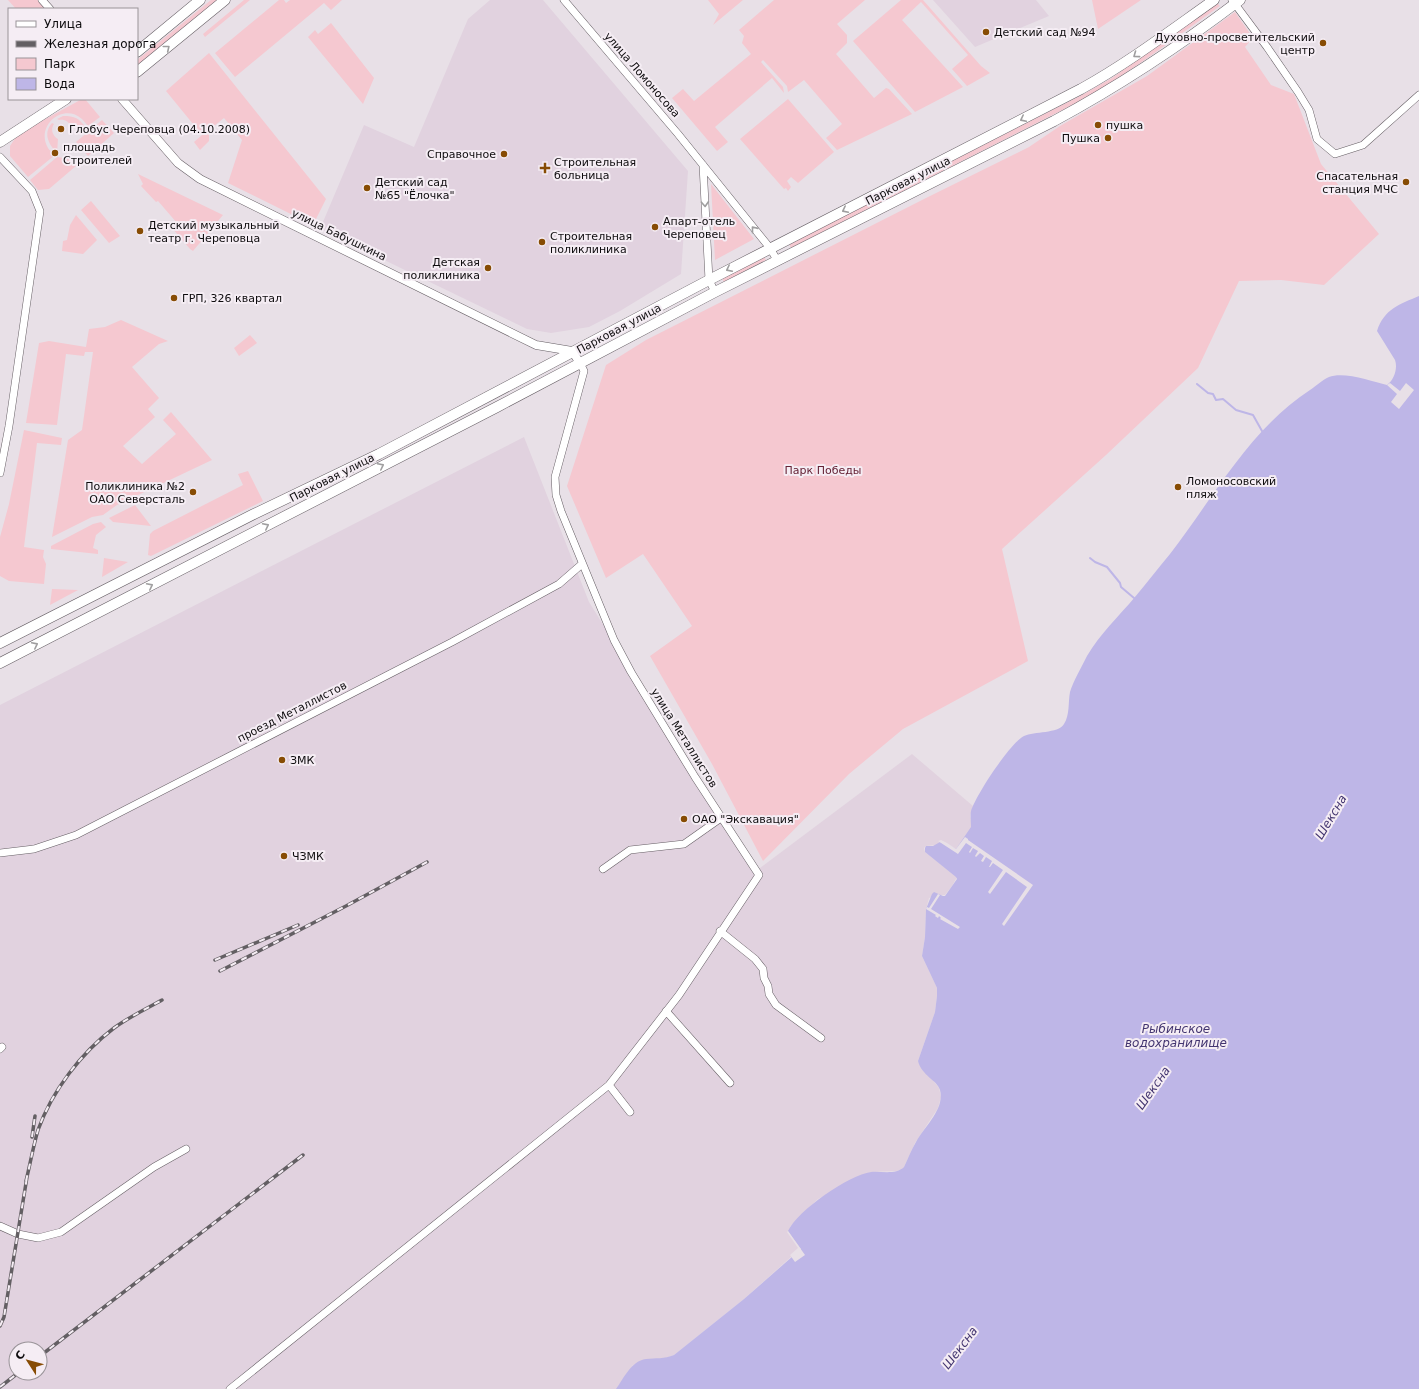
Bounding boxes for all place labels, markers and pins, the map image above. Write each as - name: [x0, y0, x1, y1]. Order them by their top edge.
- place label: Детский сад №94: [994, 26, 1096, 39]
- marker: Детский сад №94: [981, 27, 991, 37]
- place label: Духовно-просветительский центр: [1155, 31, 1315, 57]
- marker: Духовно-просветительский центр: [1318, 38, 1328, 48]
- place label: пушка: [1106, 119, 1143, 132]
- marker: пушка: [1093, 120, 1103, 130]
- place label: Глобус Череповца (04.10.2008): [69, 123, 250, 136]
- marker: Глобус Череповца (04.10.2008): [56, 124, 66, 134]
- place label: Пушка: [1062, 132, 1100, 145]
- marker: Пушка: [1103, 133, 1113, 143]
- place label: площадь Строителей: [63, 141, 132, 167]
- marker: площадь Строителей: [50, 148, 60, 158]
- place label: Справочное: [427, 148, 496, 161]
- marker: Справочное: [499, 149, 509, 159]
- place label: Строительная больница: [554, 156, 636, 182]
- marker: Строительная больница: [539, 162, 551, 174]
- place label: Спасательная станция МЧС: [1316, 170, 1398, 196]
- place label: Детский сад №65 "Ёлочка": [375, 176, 455, 202]
- marker: Спасательная станция МЧС: [1401, 177, 1411, 187]
- marker: Детский сад №65 "Ёлочка": [362, 183, 372, 193]
- place label: Апарт-отель Череповец: [663, 215, 735, 241]
- place label: Детский музыкальный театр г. Череповца: [148, 219, 280, 245]
- marker: Апарт-отель Череповец: [650, 222, 660, 232]
- marker: Детский музыкальный театр г. Череповца: [135, 226, 145, 236]
- place label: Строительная поликлиника: [550, 230, 632, 256]
- marker: Строительная поликлиника: [537, 237, 547, 247]
- place label: Детская поликлиника: [403, 256, 480, 282]
- marker: Детская поликлиника: [483, 263, 493, 273]
- place label: ГРП, 326 квартал: [182, 292, 282, 305]
- marker: ГРП, 326 квартал: [169, 293, 179, 303]
- place label: Ломоносовский пляж: [1186, 475, 1276, 501]
- place label: Поликлиника №2 ОАО Северсталь: [85, 480, 185, 506]
- marker: Ломоносовский пляж: [1173, 482, 1183, 492]
- marker: Поликлиника №2 ОАО Северсталь: [188, 487, 198, 497]
- place label: ЗМК: [290, 754, 315, 767]
- marker: ЗМК: [277, 755, 287, 765]
- place label: ОАО "Экскавация": [692, 813, 799, 826]
- marker: ОАО "Экскавация": [679, 814, 689, 824]
- place label: ЧЗМК: [292, 850, 324, 863]
- marker: ЧЗМК: [279, 851, 289, 861]

